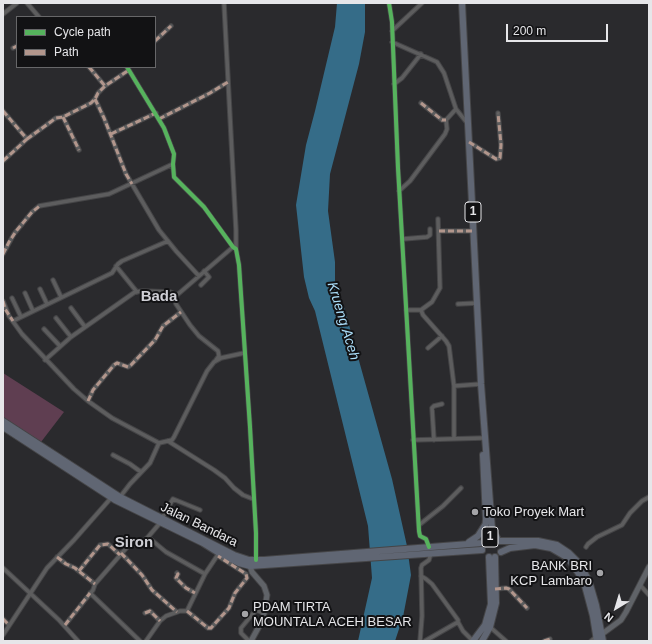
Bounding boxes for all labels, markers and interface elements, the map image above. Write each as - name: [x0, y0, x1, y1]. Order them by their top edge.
- legend: [16, 16, 156, 68]
- scale bar: [508, 16, 610, 42]
- text: 200 m: [513, 24, 546, 38]
- text: Cycle path: [54, 25, 111, 39]
- text: Path: [54, 45, 79, 59]
- road number: 1: [465, 202, 481, 222]
- water label: Krueng Aceh: [323, 280, 363, 362]
- district label: Bada: [141, 288, 177, 306]
- street label: Jalan Bandara: [158, 500, 240, 550]
- place label: Toko Proyek Mart: [483, 504, 584, 520]
- marker: Toko Proyek Mart: [470, 507, 480, 517]
- road number: 1: [482, 527, 498, 547]
- district label: Siron: [115, 534, 153, 552]
- place label: BANK BRI KCP Lambaro: [510, 558, 592, 589]
- marker: BANK BRI KCP Lambaro: [595, 568, 605, 578]
- north arrow: [596, 588, 636, 628]
- place label: PDAM TIRTA MOUNTALA ACEH BESAR: [253, 599, 412, 630]
- marker: PDAM TIRTA MOUNTALA ACEH BESAR: [240, 609, 250, 619]
- text: N: [602, 610, 615, 625]

